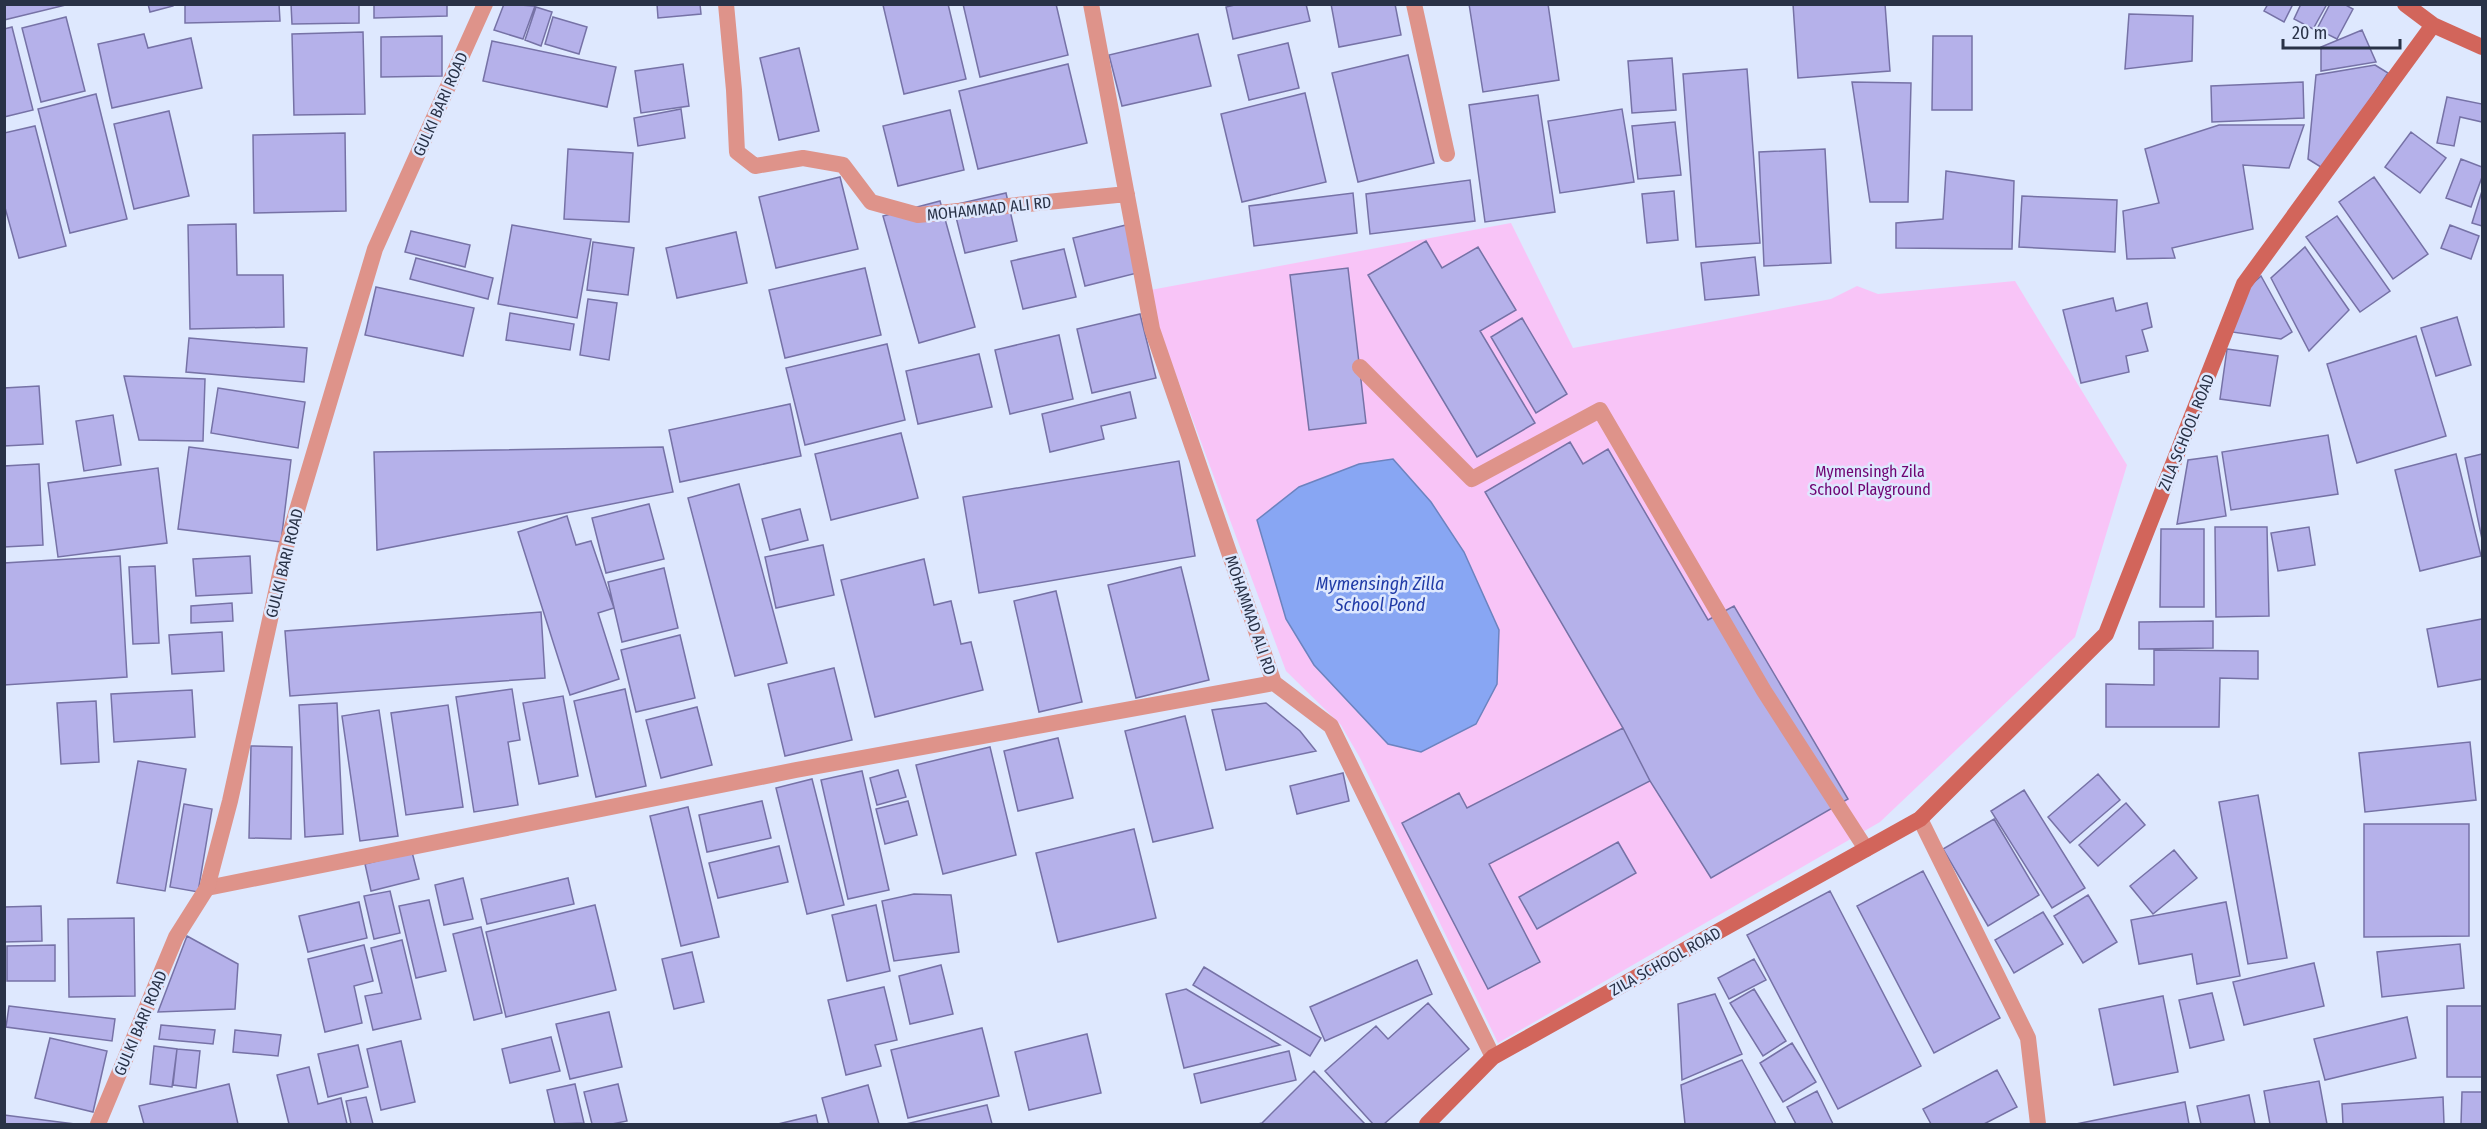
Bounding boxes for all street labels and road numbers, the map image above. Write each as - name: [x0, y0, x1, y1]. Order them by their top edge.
- street label: GULKI BARI ROAD: [409, 49, 472, 159]
- street label: MOHAMMAD ALI RD: [926, 193, 1052, 224]
- street label: ZILA SCHOOL ROAD: [2154, 371, 2218, 493]
- street label: GULKI BARI ROAD: [262, 506, 307, 620]
- street label: MOHAMMAD ALI RD: [1221, 553, 1280, 677]
- street label: ZILA SCHOOL ROAD: [1606, 923, 1724, 1000]
- street label: GULKI BARI ROAD: [110, 968, 171, 1078]

